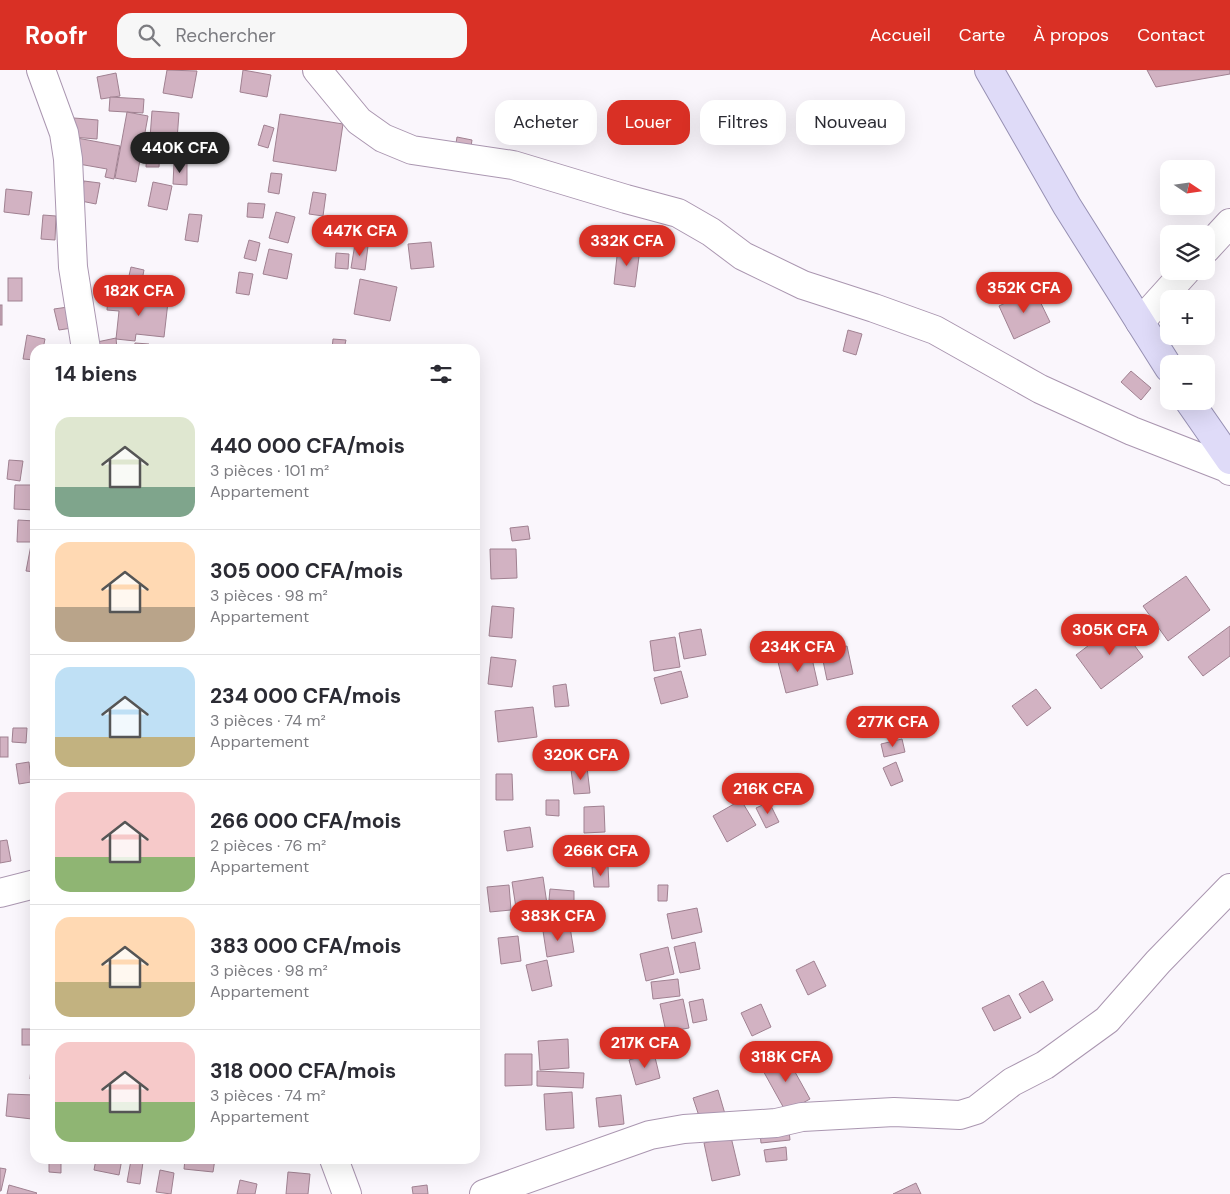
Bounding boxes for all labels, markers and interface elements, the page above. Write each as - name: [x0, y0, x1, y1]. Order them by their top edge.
- search box: [117, 13, 467, 58]
- text: Roofr: [25, 20, 87, 51]
- icon: search: [135, 21, 163, 49]
- text: Rechercher: [175, 23, 276, 48]
- text: Accueil: [870, 23, 931, 47]
- text: Carte: [959, 23, 1005, 47]
- text: À propos: [1033, 23, 1109, 47]
- text: Contact: [1137, 23, 1205, 47]
- chip: Acheter: [495, 100, 597, 145]
- chip: Louer: [607, 100, 690, 145]
- chip: Filtres: [700, 100, 786, 145]
- chip: Nouveau: [796, 100, 905, 145]
- pin: 440K CFA: [128, 132, 232, 174]
- text: 440K CFA: [141, 137, 219, 158]
- north arrow: [1160, 160, 1215, 215]
- map controls: [1160, 160, 1215, 410]
- pin: 447K CFA: [308, 214, 412, 257]
- text: 447K CFA: [323, 220, 397, 241]
- pin: 332K CFA: [575, 224, 679, 267]
- button: layers: [1160, 225, 1215, 280]
- text: 332K CFA: [590, 230, 664, 251]
- pin: 352K CFA: [972, 272, 1076, 314]
- pin: 182K CFA: [87, 274, 191, 317]
- text: 352K CFA: [987, 277, 1061, 298]
- text: 182K CFA: [104, 280, 174, 301]
- button: +: [1160, 290, 1215, 345]
- button: −: [1160, 355, 1215, 410]
- text: 14 biens: [55, 360, 138, 388]
- icon: filters: [427, 360, 455, 388]
- text: 440 000 CFA/mois: [210, 432, 405, 460]
- icon: home: [95, 437, 155, 497]
- text: 3 pièces · 101 m²: [210, 460, 329, 481]
- text: Appartement: [210, 481, 309, 502]
- text: 305 000 CFA/mois: [210, 557, 403, 585]
- icon: home: [95, 562, 155, 622]
- text: 3 pièces · 98 m²: [210, 585, 328, 606]
- text: Appartement: [210, 606, 309, 627]
- pin: 305K CFA: [1058, 614, 1162, 656]
- text: 305K CFA: [1072, 619, 1148, 640]
- pin: 234K CFA: [746, 630, 850, 673]
- text: 234K CFA: [761, 636, 835, 657]
- text: 234 000 CFA/mois: [210, 682, 401, 710]
- icon: home: [95, 687, 155, 747]
- pin: 277K CFA: [841, 706, 945, 748]
- text: 3 pièces · 74 m²: [210, 710, 326, 731]
- text: 277K CFA: [857, 711, 929, 732]
- text: Appartement: [210, 731, 309, 752]
- pin: 320K CFA: [529, 738, 633, 781]
- text: 320K CFA: [543, 744, 619, 765]
- pin: 216K CFA: [716, 772, 820, 815]
- text: 216K CFA: [733, 778, 803, 799]
- text: 266 000 CFA/mois: [210, 807, 402, 835]
- icon: home: [95, 812, 155, 872]
- pin: 266K CFA: [549, 834, 653, 877]
- text: 2 pièces · 76 m²: [210, 835, 326, 856]
- text: 266K CFA: [564, 840, 638, 861]
- text: Appartement: [210, 856, 309, 877]
- pin: 383K CFA: [506, 900, 610, 942]
- text: 383K CFA: [521, 905, 595, 926]
- text: 383 000 CFA/mois: [210, 932, 401, 960]
- icon: home: [95, 937, 155, 997]
- text: 3 pièces · 98 m²: [210, 960, 328, 981]
- text: Appartement: [210, 981, 309, 1002]
- pin: 217K CFA: [593, 1026, 697, 1069]
- text: 217K CFA: [611, 1032, 679, 1053]
- pin: 318K CFA: [734, 1040, 838, 1083]
- text: 318K CFA: [751, 1046, 821, 1067]
- text: 318 000 CFA/mois: [210, 1057, 396, 1085]
- icon: home: [95, 1062, 155, 1122]
- text: 3 pièces · 74 m²: [210, 1085, 326, 1106]
- text: Appartement: [210, 1106, 309, 1127]

